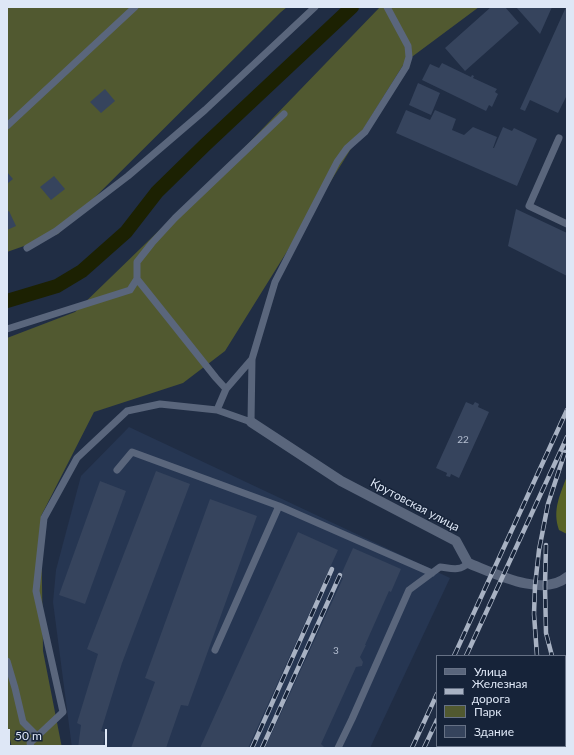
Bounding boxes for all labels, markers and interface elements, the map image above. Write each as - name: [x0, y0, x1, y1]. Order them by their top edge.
- house number: 22: [457, 434, 469, 446]
- street label: Крутовская улица: [368, 475, 462, 535]
- house number: 3: [333, 645, 339, 657]
- legend: [436, 655, 566, 747]
- text: Улица: [474, 664, 507, 679]
- text: Железная дорога: [472, 676, 527, 706]
- text: Парк: [474, 704, 502, 719]
- scale bar: [10, 721, 109, 747]
- text: Здание: [474, 724, 514, 739]
- text: 50 m: [15, 728, 42, 743]

